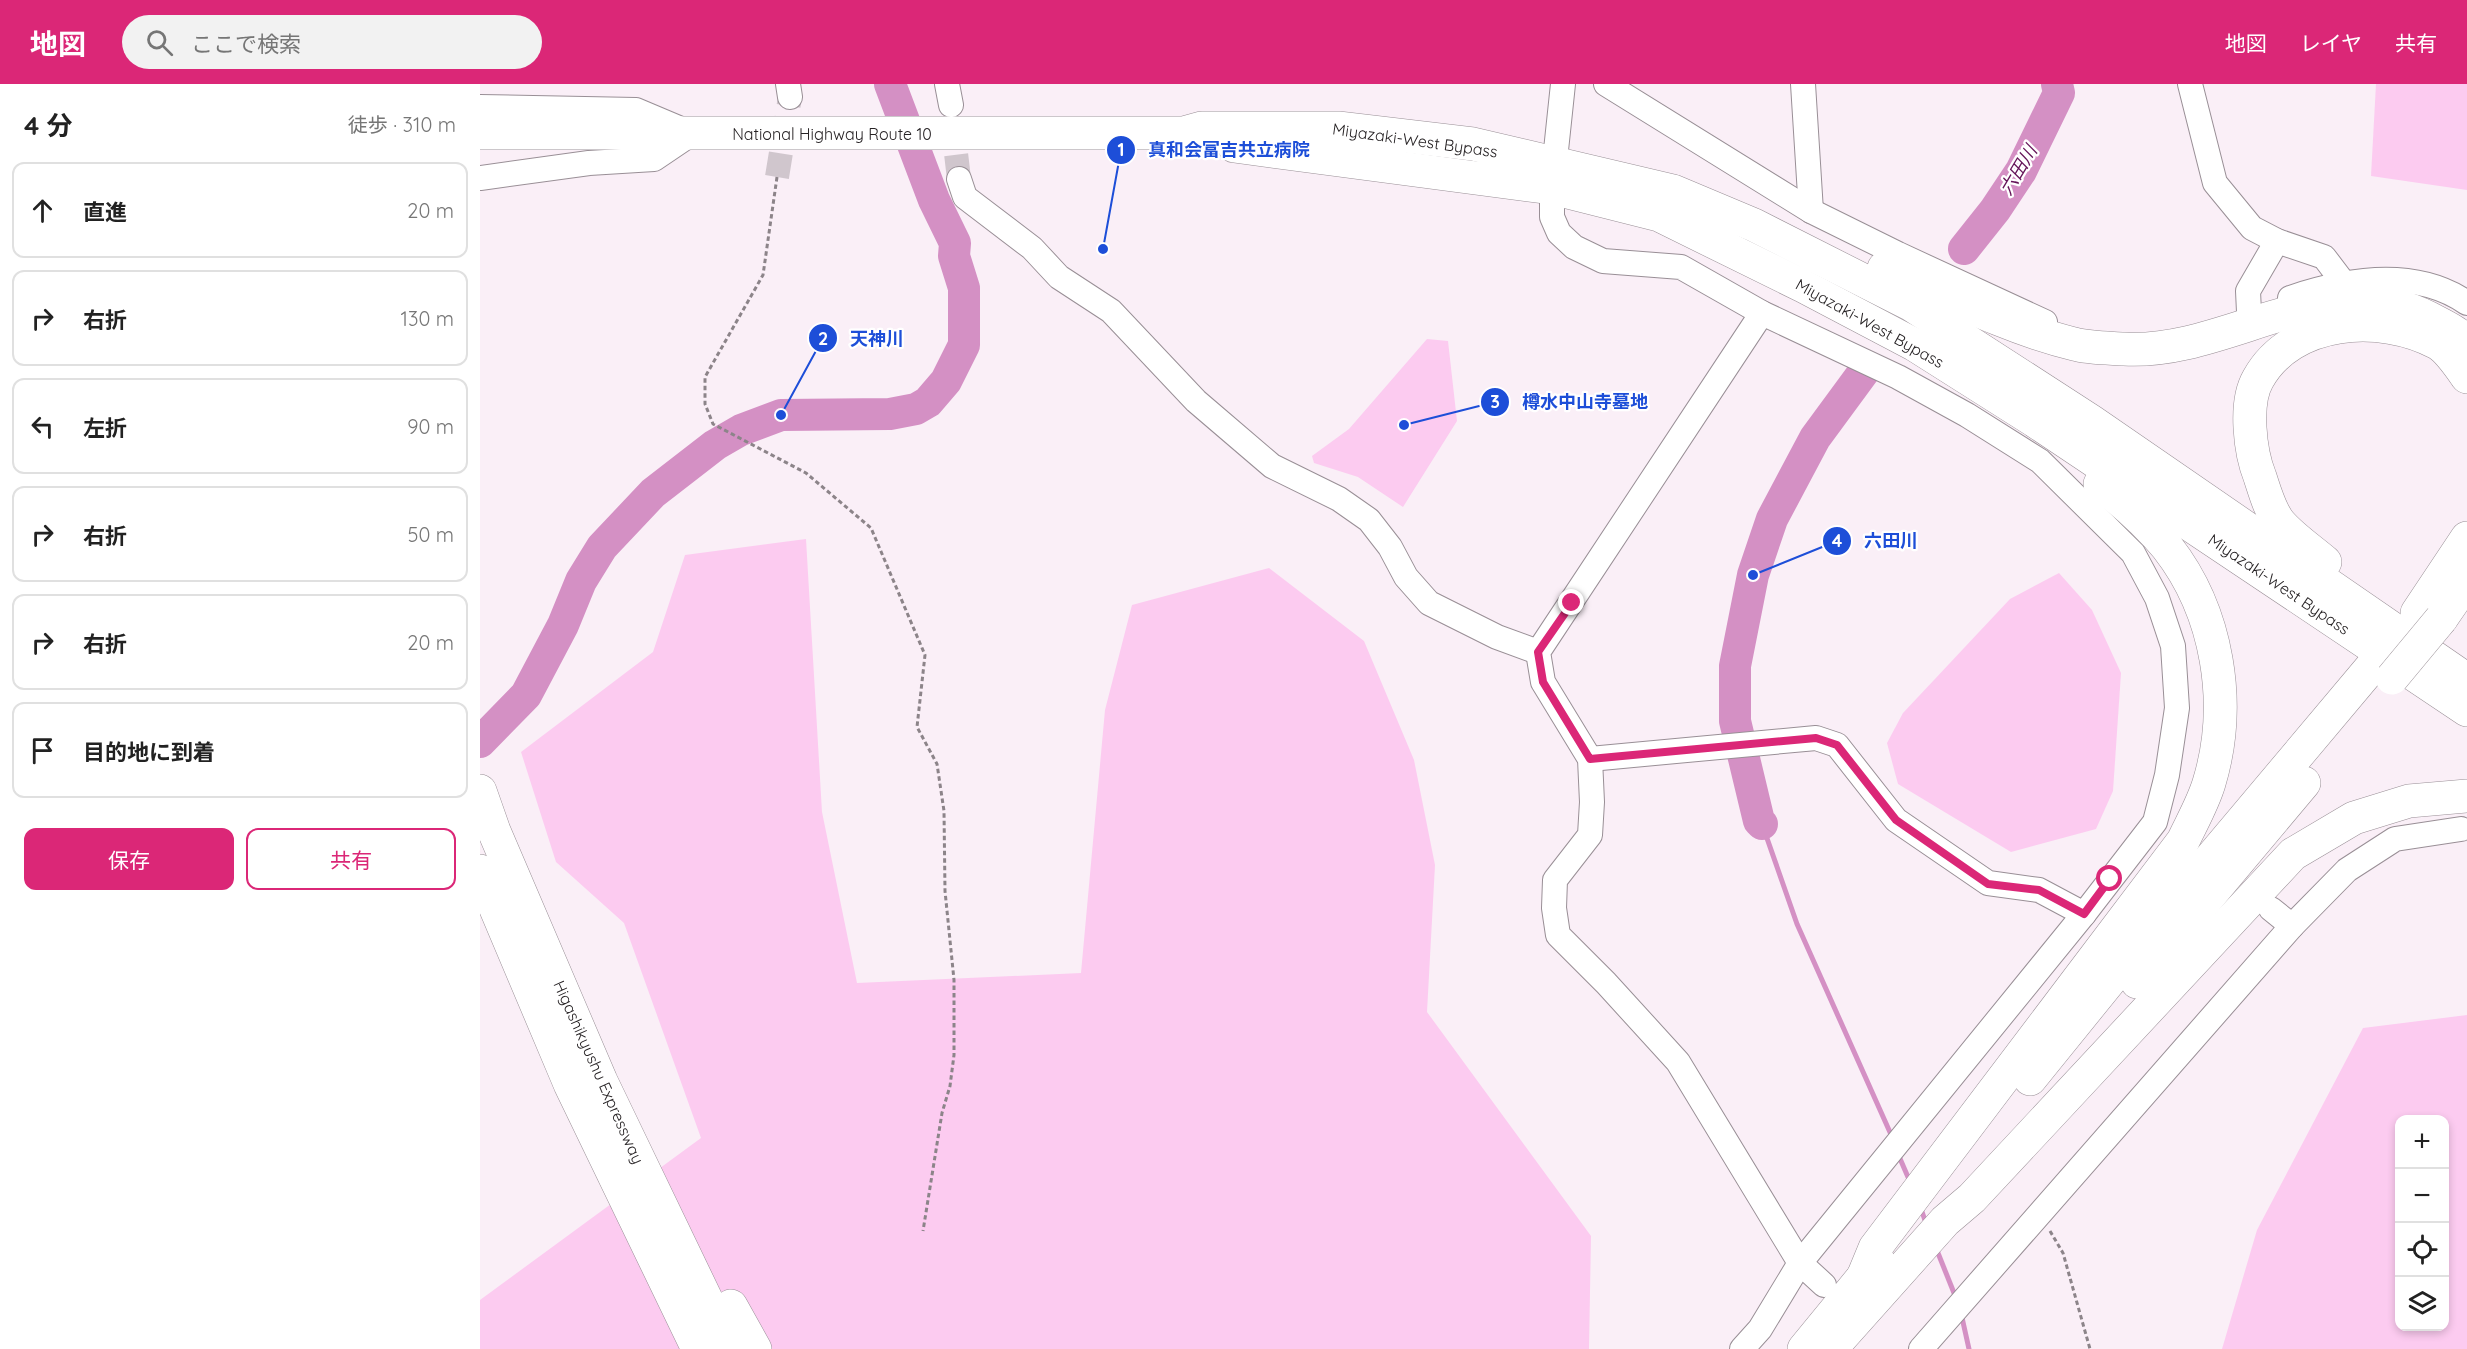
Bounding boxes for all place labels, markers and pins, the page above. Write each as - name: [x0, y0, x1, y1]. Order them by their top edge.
- callout: 真和会富吉共立病院: [1106, 132, 1322, 168]
- callout: 天神川: [808, 320, 916, 356]
- callout: 樽水中山寺墓地: [1480, 384, 1660, 420]
- callout: 六田川: [1822, 523, 1930, 559]

